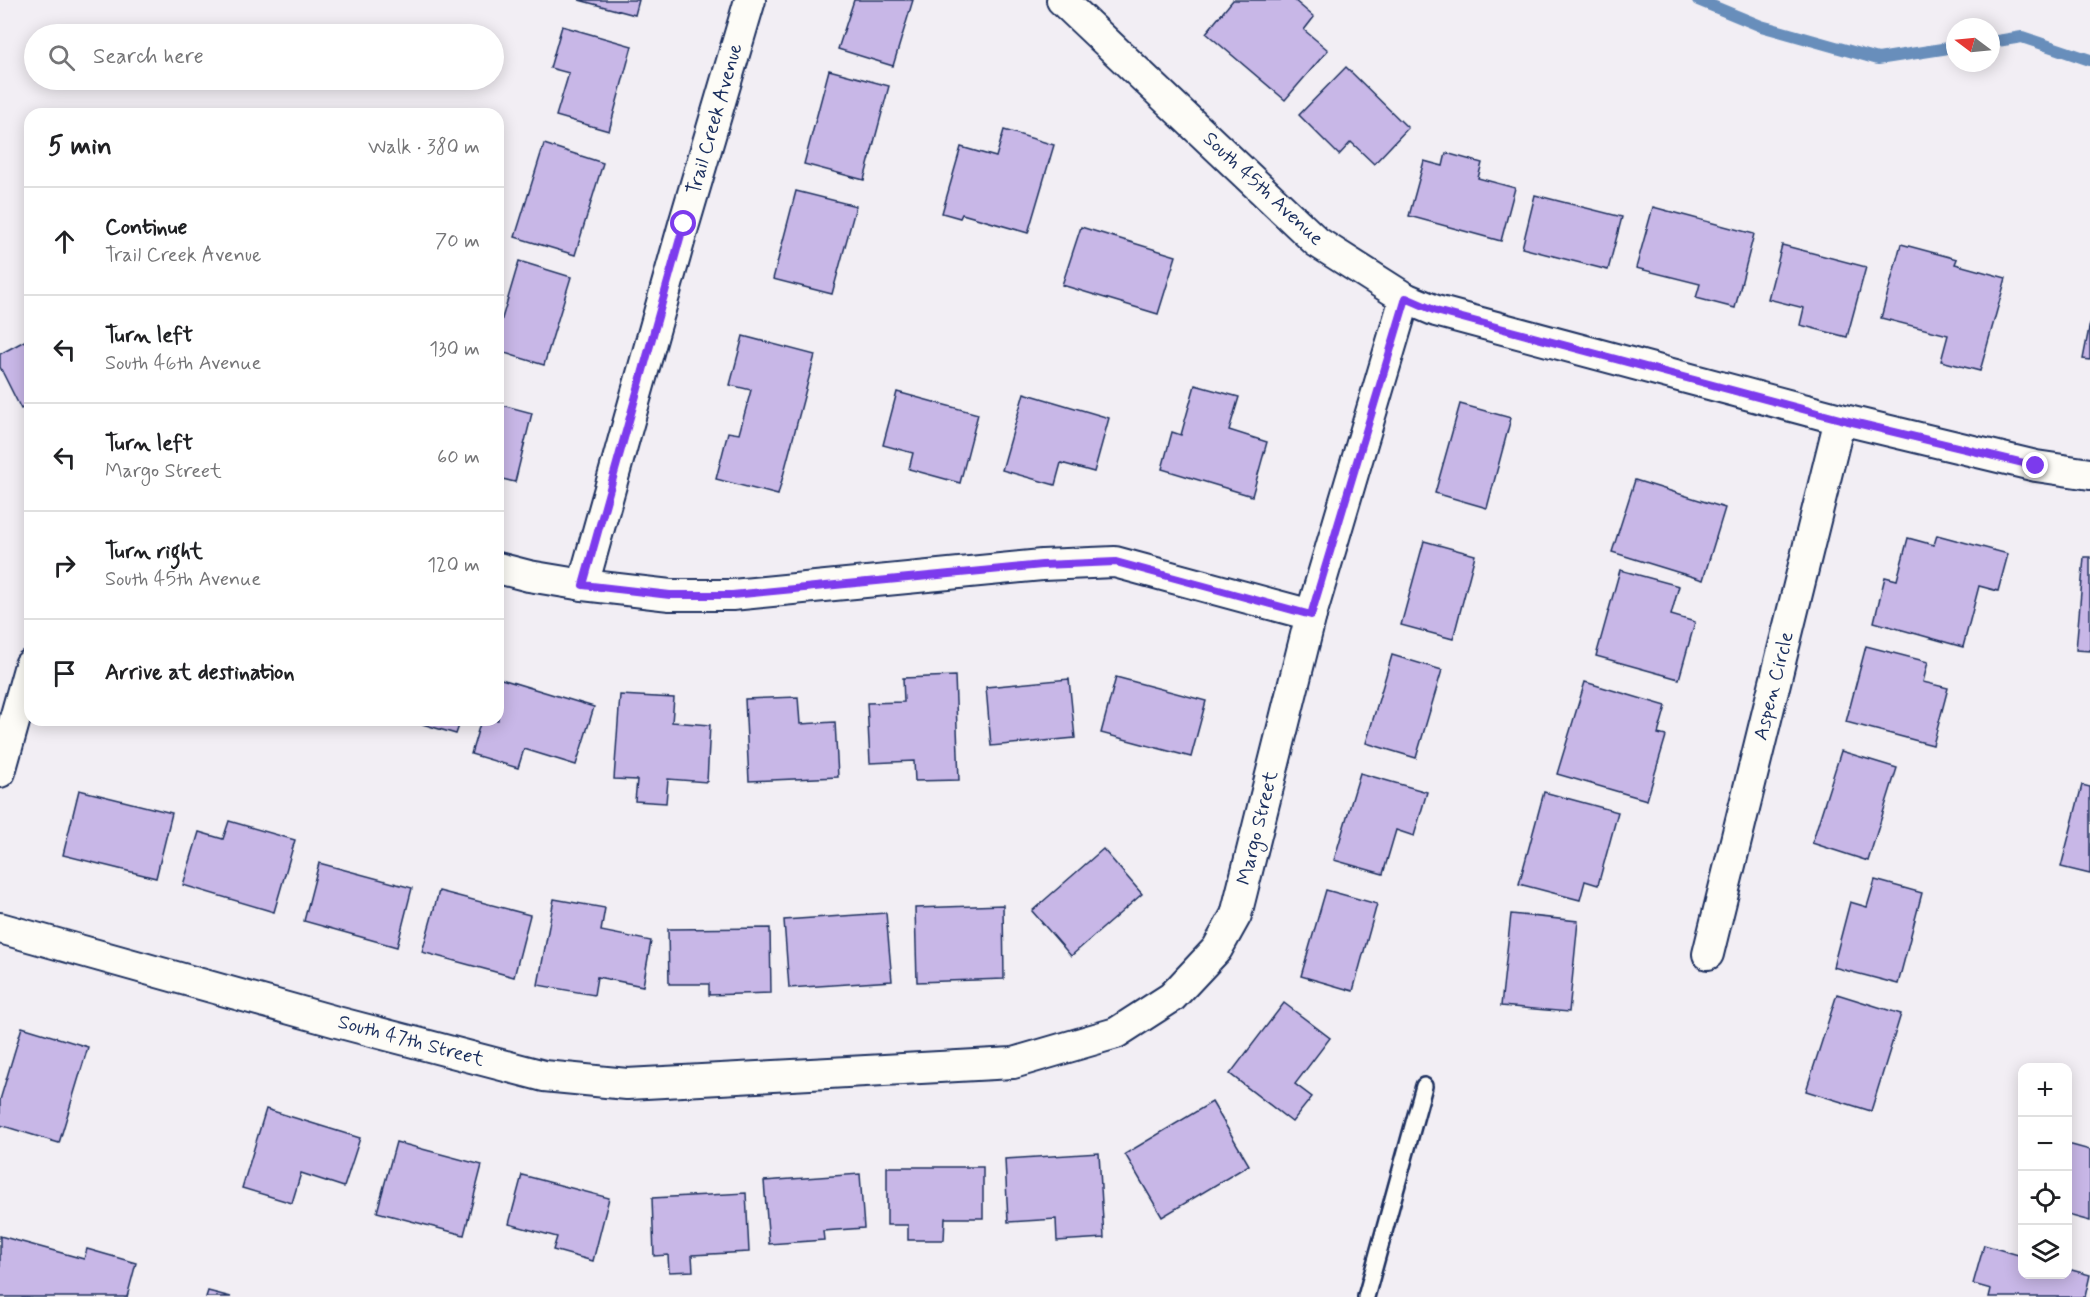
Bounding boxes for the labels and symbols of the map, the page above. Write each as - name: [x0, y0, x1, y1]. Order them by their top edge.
- north arrow: [1946, 18, 2000, 72]
- street label: Trail Creek Avenue: [680, 40, 750, 198]
- street label: South 45th Avenue: [1197, 126, 1329, 252]
- route start: [670, 210, 696, 236]
- route end: [2022, 452, 2048, 478]
- street label: Aspen Circle: [1747, 629, 1801, 743]
- street label: Margo Street: [1231, 768, 1286, 888]
- street label: South 47th Street: [335, 1009, 487, 1074]

